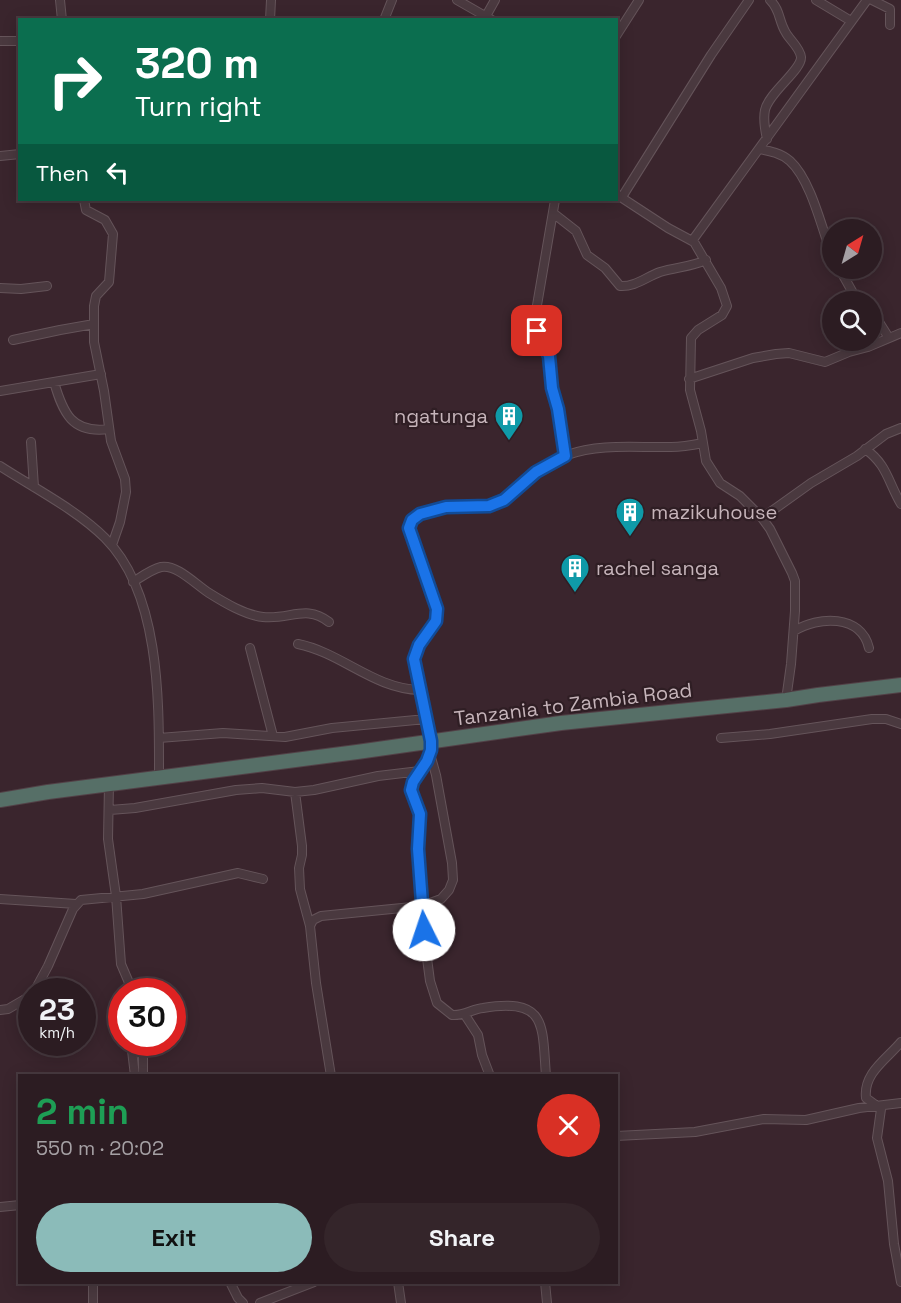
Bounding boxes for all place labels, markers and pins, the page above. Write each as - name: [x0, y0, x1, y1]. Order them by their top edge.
- pin: [511, 305, 562, 356]
- building icon: ngatunga: [493, 400, 525, 442]
- place label: ngatunga: [394, 403, 488, 429]
- building icon: mazikuhouse: [614, 496, 646, 538]
- place label: mazikuhouse: [651, 499, 777, 525]
- building icon: rachel sanga: [559, 552, 591, 594]
- place label: rachel sanga: [596, 555, 719, 581]

